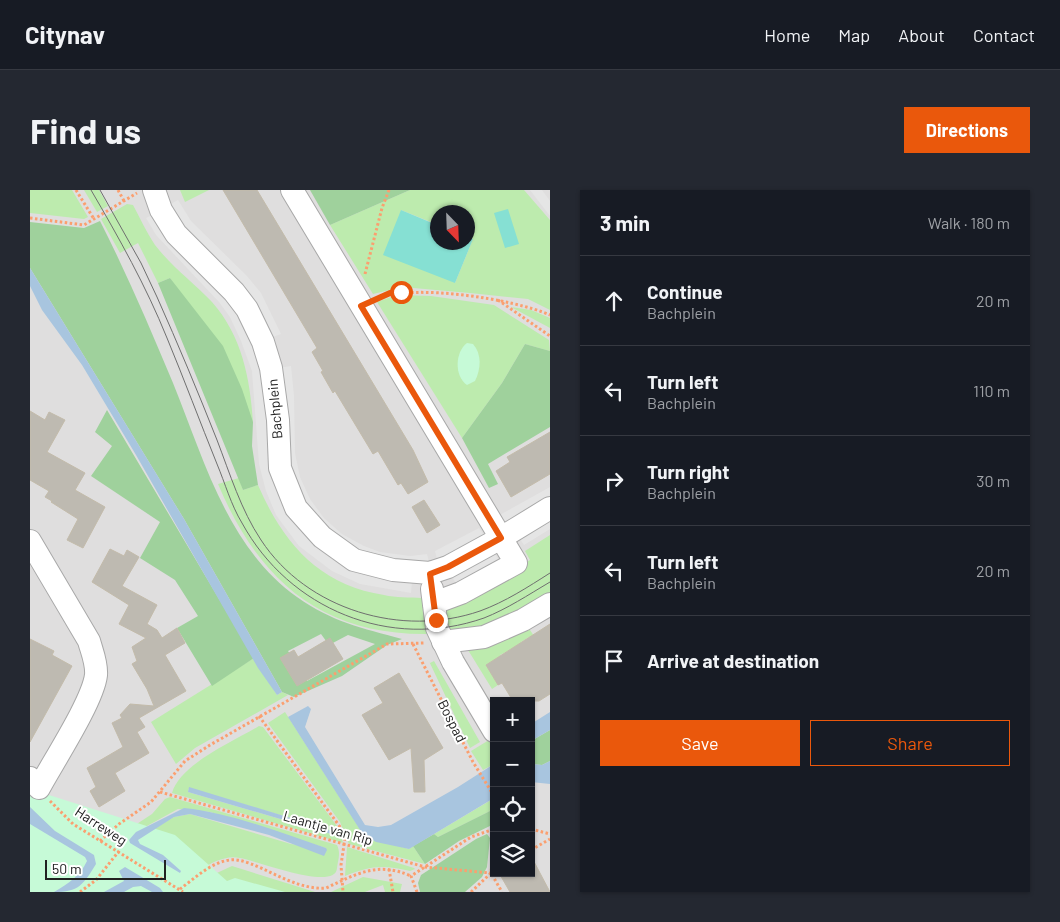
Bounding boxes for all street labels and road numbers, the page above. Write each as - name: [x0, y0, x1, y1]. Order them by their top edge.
- street label: Bachplein: [263, 378, 286, 440]
- street label: Bospad: [435, 697, 470, 745]
- street label: Harreweg: [72, 803, 130, 849]
- street label: Laantje van Rip: [281, 807, 375, 848]

